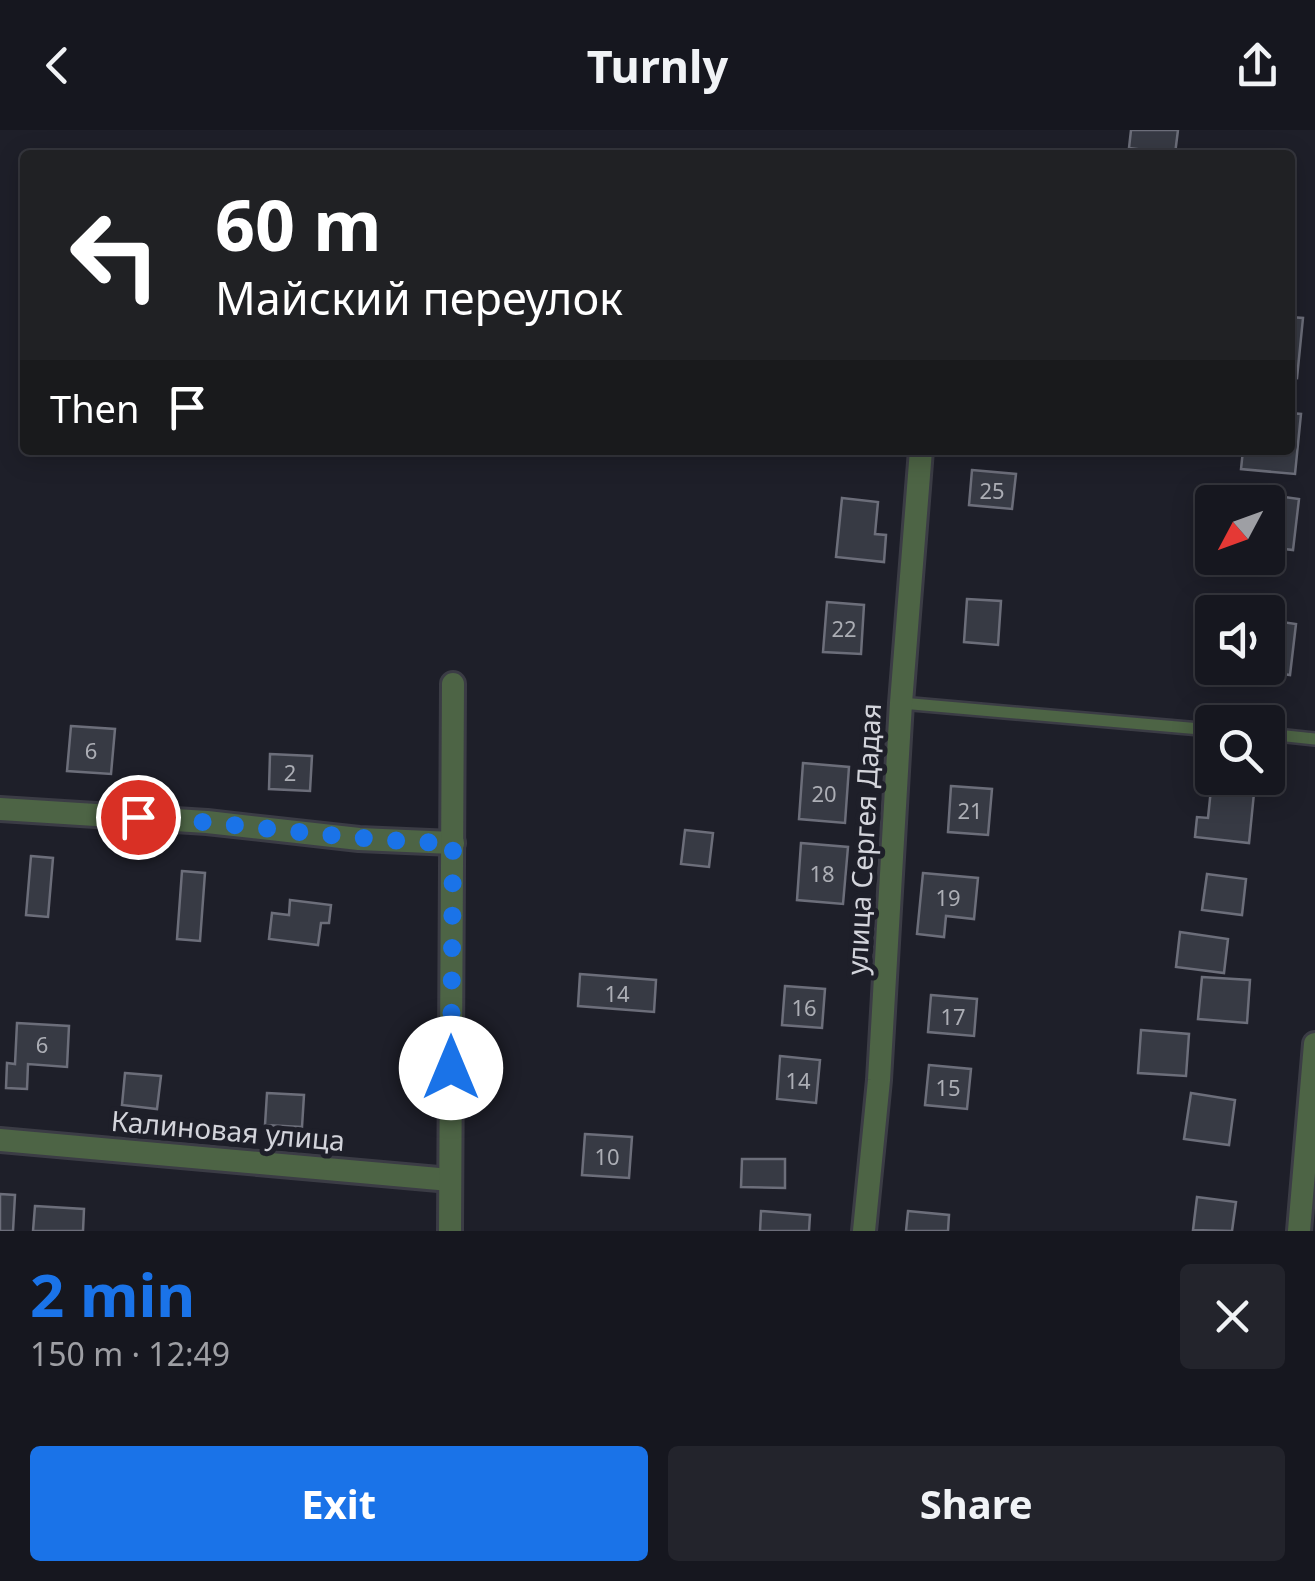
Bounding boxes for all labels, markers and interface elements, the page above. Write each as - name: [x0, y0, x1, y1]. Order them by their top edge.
- text: Turnly: [587, 35, 728, 96]
- icon: back: [30, 38, 85, 93]
- icon: share: [1230, 38, 1285, 93]
- text: 60 m: [215, 176, 382, 272]
- icon: left: [50, 190, 180, 320]
- text: Майский переулок: [215, 267, 623, 328]
- icon: arrive: [160, 380, 215, 435]
- text: Then: [50, 382, 140, 434]
- house number: 25: [979, 475, 1005, 505]
- north arrow: [1195, 485, 1285, 575]
- map controls: [1195, 485, 1285, 795]
- button: sound: [1195, 595, 1285, 685]
- house number: 22: [831, 613, 857, 643]
- street label: улица Сергея Дадая: [837, 702, 889, 976]
- button: search: [1195, 705, 1285, 795]
- house number: 6: [85, 735, 97, 765]
- house number: 2: [284, 757, 296, 787]
- pin: [96, 775, 181, 860]
- house number: 20: [811, 778, 837, 808]
- icon: arrive: [111, 790, 166, 845]
- house number: 21: [957, 795, 983, 825]
- house number: 18: [809, 858, 835, 888]
- house number: 19: [935, 882, 961, 912]
- house number: 14: [604, 978, 630, 1008]
- house number: 16: [791, 992, 817, 1022]
- house number: 17: [940, 1001, 966, 1031]
- position arrow: [399, 1016, 503, 1120]
- house number: 6: [36, 1029, 48, 1059]
- house number: 14: [785, 1065, 811, 1095]
- house number: 15: [935, 1072, 961, 1102]
- street label: Калиновая улица: [109, 1101, 347, 1159]
- house number: 10: [594, 1141, 620, 1171]
- text: 2 min: [30, 1253, 195, 1335]
- button: close: [1180, 1264, 1285, 1369]
- text: 150 m · 12:49: [30, 1332, 230, 1375]
- button: Exit: [30, 1446, 648, 1561]
- button: Share: [668, 1446, 1285, 1561]

